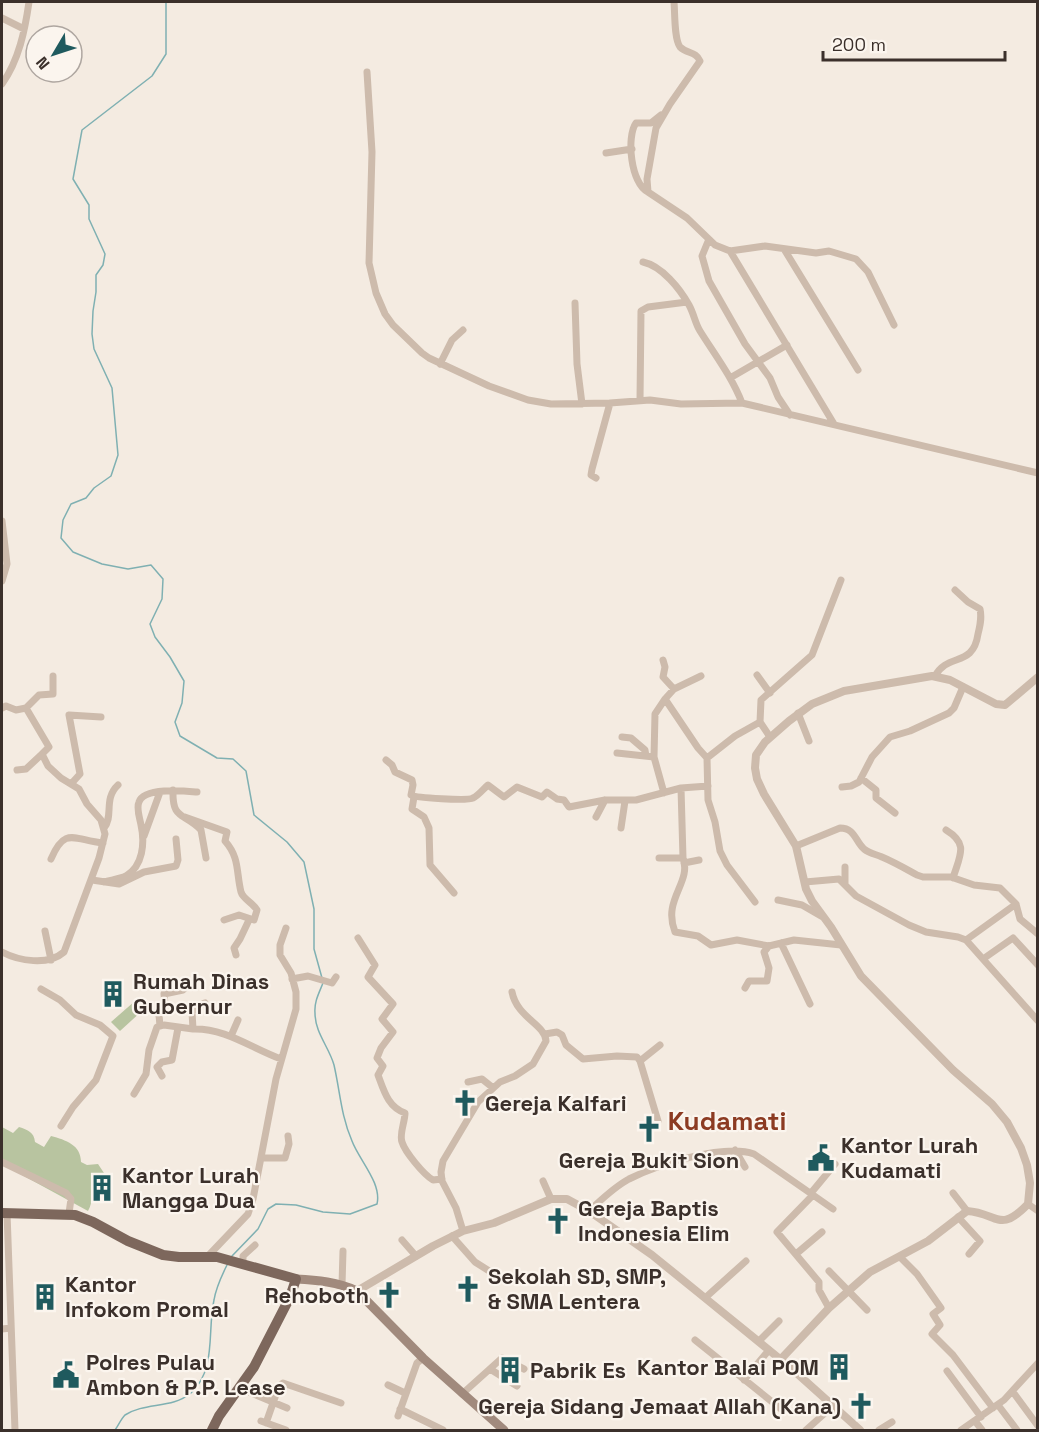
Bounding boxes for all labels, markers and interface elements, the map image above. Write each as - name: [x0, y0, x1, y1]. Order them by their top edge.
- north arrow: [24, 24, 84, 84]
- scale bar: [823, 24, 1004, 62]
- text: 200 m: [832, 33, 886, 56]
- text: N: [31, 52, 54, 74]
- place label: Rumah Dinas Gubernur: [133, 967, 269, 1020]
- building icon: Rumah Dinas Gubernur: [98, 979, 128, 1009]
- church icon: Gereja Kalfari: [450, 1088, 480, 1118]
- place label: Gereja Kalfari: [485, 1089, 627, 1117]
- district label: Kudamati: [668, 1104, 786, 1138]
- church icon: Gereja Bukit Sion: [634, 1114, 664, 1144]
- place label: Kantor Lurah Kudamati: [841, 1131, 978, 1184]
- public building icon: Kantor Lurah Kudamati: [806, 1143, 836, 1173]
- place label: Gereja Bukit Sion: [559, 1146, 739, 1174]
- place label: Kantor Lurah Mangga Dua: [122, 1161, 259, 1214]
- building icon: Kantor Lurah Mangga Dua: [87, 1173, 117, 1203]
- place label: Gereja Baptis Indonesia Elim: [578, 1194, 729, 1247]
- church icon: Gereja Baptis Indonesia Elim: [543, 1206, 573, 1236]
- place label: Sekolah SD, SMP, & SMA Lentera: [488, 1262, 666, 1315]
- place label: Kantor Infokom Promal: [65, 1270, 229, 1323]
- church icon: Sekolah SD, SMP, & SMA Lentera: [453, 1274, 483, 1304]
- church icon: Rehoboth: [374, 1280, 404, 1310]
- place label: Rehoboth: [265, 1281, 369, 1309]
- building icon: Kantor Infokom Promal: [30, 1282, 60, 1312]
- place label: Polres Pulau Ambon & P.P. Lease: [86, 1348, 286, 1401]
- building icon: Kantor Balai POM: [824, 1352, 854, 1382]
- place label: Kantor Balai POM: [637, 1353, 819, 1381]
- building icon: Pabrik Es: [495, 1355, 525, 1385]
- place label: Pabrik Es: [530, 1356, 626, 1384]
- public building icon: Polres Pulau Ambon & P.P. Lease: [51, 1360, 81, 1390]
- church icon: Gereja Sidang Jemaat Allah (Kana): [846, 1391, 876, 1421]
- place label: Gereja Sidang Jemaat Allah (Kana): [478, 1392, 841, 1420]

